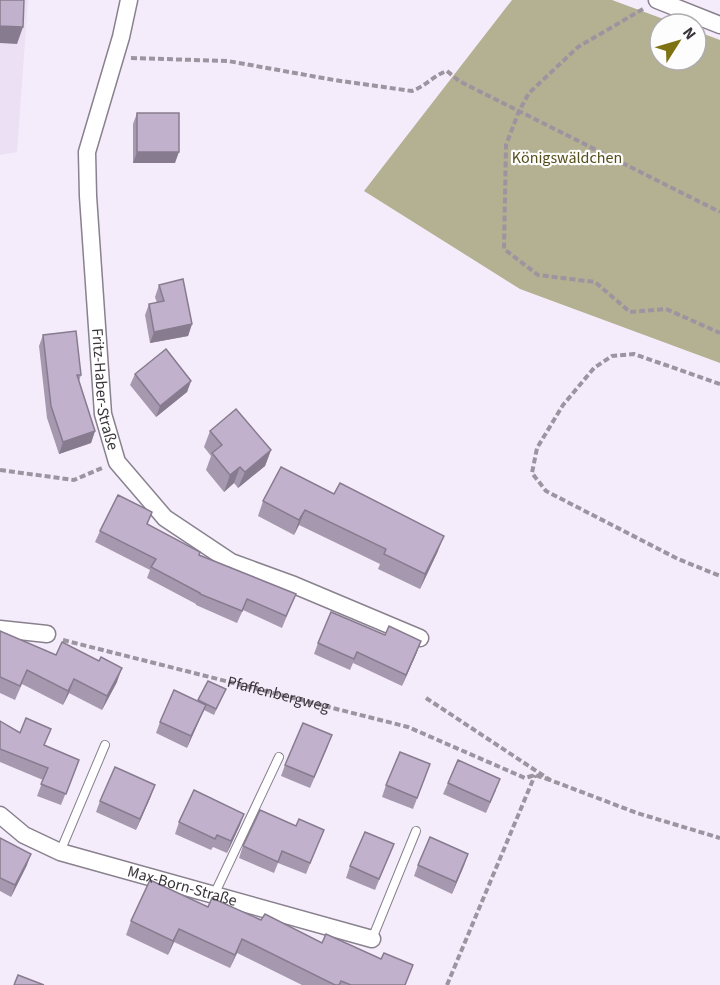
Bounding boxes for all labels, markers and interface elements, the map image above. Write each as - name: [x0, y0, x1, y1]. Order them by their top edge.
- north arrow: [648, 12, 708, 72]
- text: N: [677, 23, 701, 44]
- park label: Königswäldchen: [512, 147, 622, 169]
- street label: Fritz-Haber-Straße: [86, 328, 124, 453]
- street label: Pfaffenbergweg: [225, 671, 332, 718]
- street label: Max-Born-Straße: [125, 860, 240, 912]

